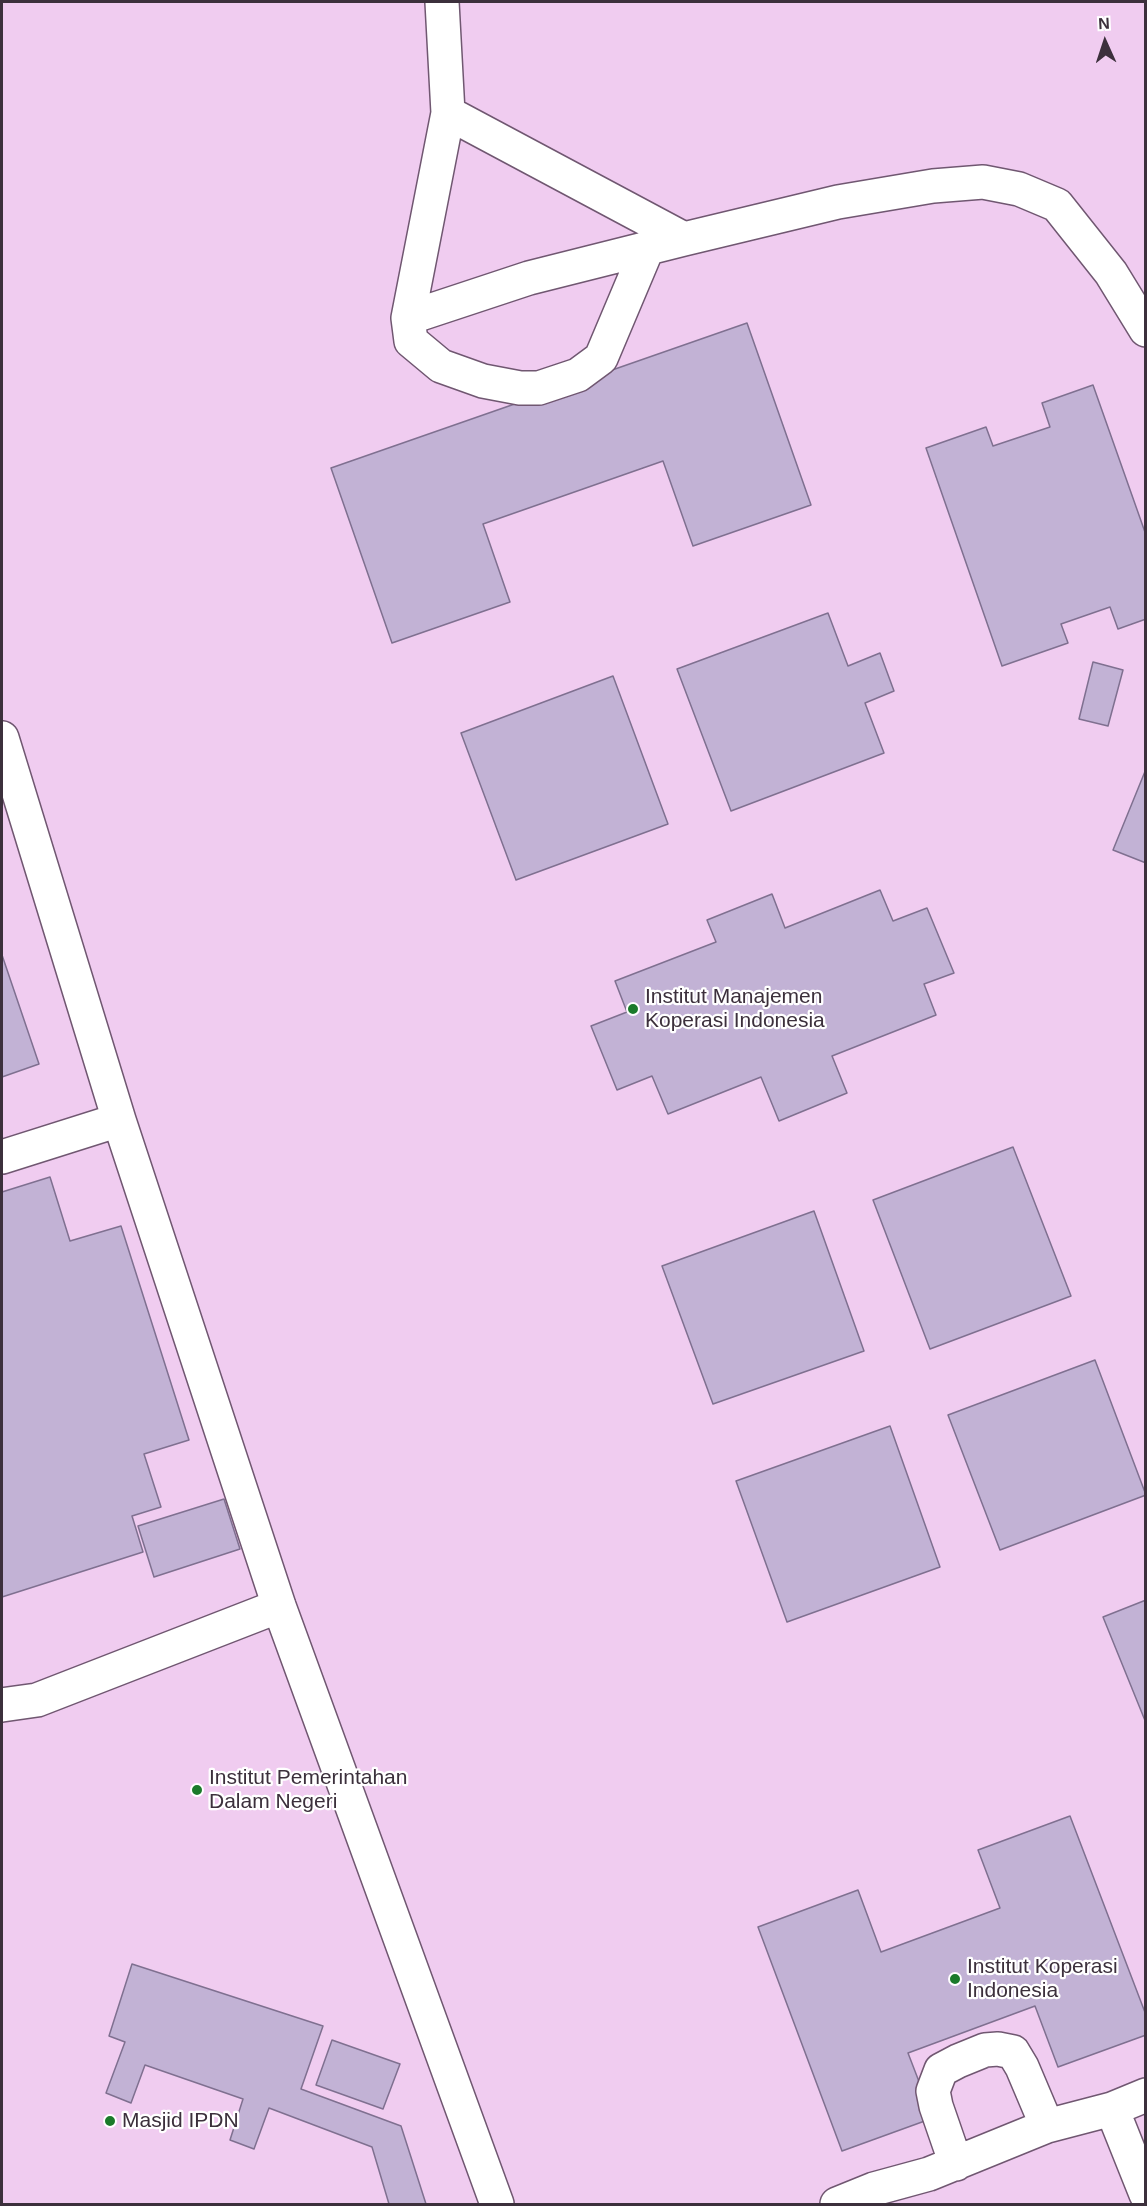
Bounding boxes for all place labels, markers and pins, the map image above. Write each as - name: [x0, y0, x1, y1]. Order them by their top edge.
- place label: Institut Manajemen Koperasi Indonesia: [645, 984, 825, 1034]
- marker: Institut Manajemen Koperasi Indonesia: [626, 1002, 640, 1016]
- place label: Institut Pemerintahan Dalam Negeri: [209, 1765, 407, 1815]
- marker: Institut Pemerintahan Dalam Negeri: [190, 1783, 204, 1797]
- place label: Institut Koperasi Indonesia: [967, 1954, 1118, 2004]
- marker: Institut Koperasi Indonesia: [948, 1972, 962, 1986]
- place label: Masjid IPDN: [122, 2108, 239, 2134]
- marker: Masjid IPDN: [103, 2114, 117, 2128]

